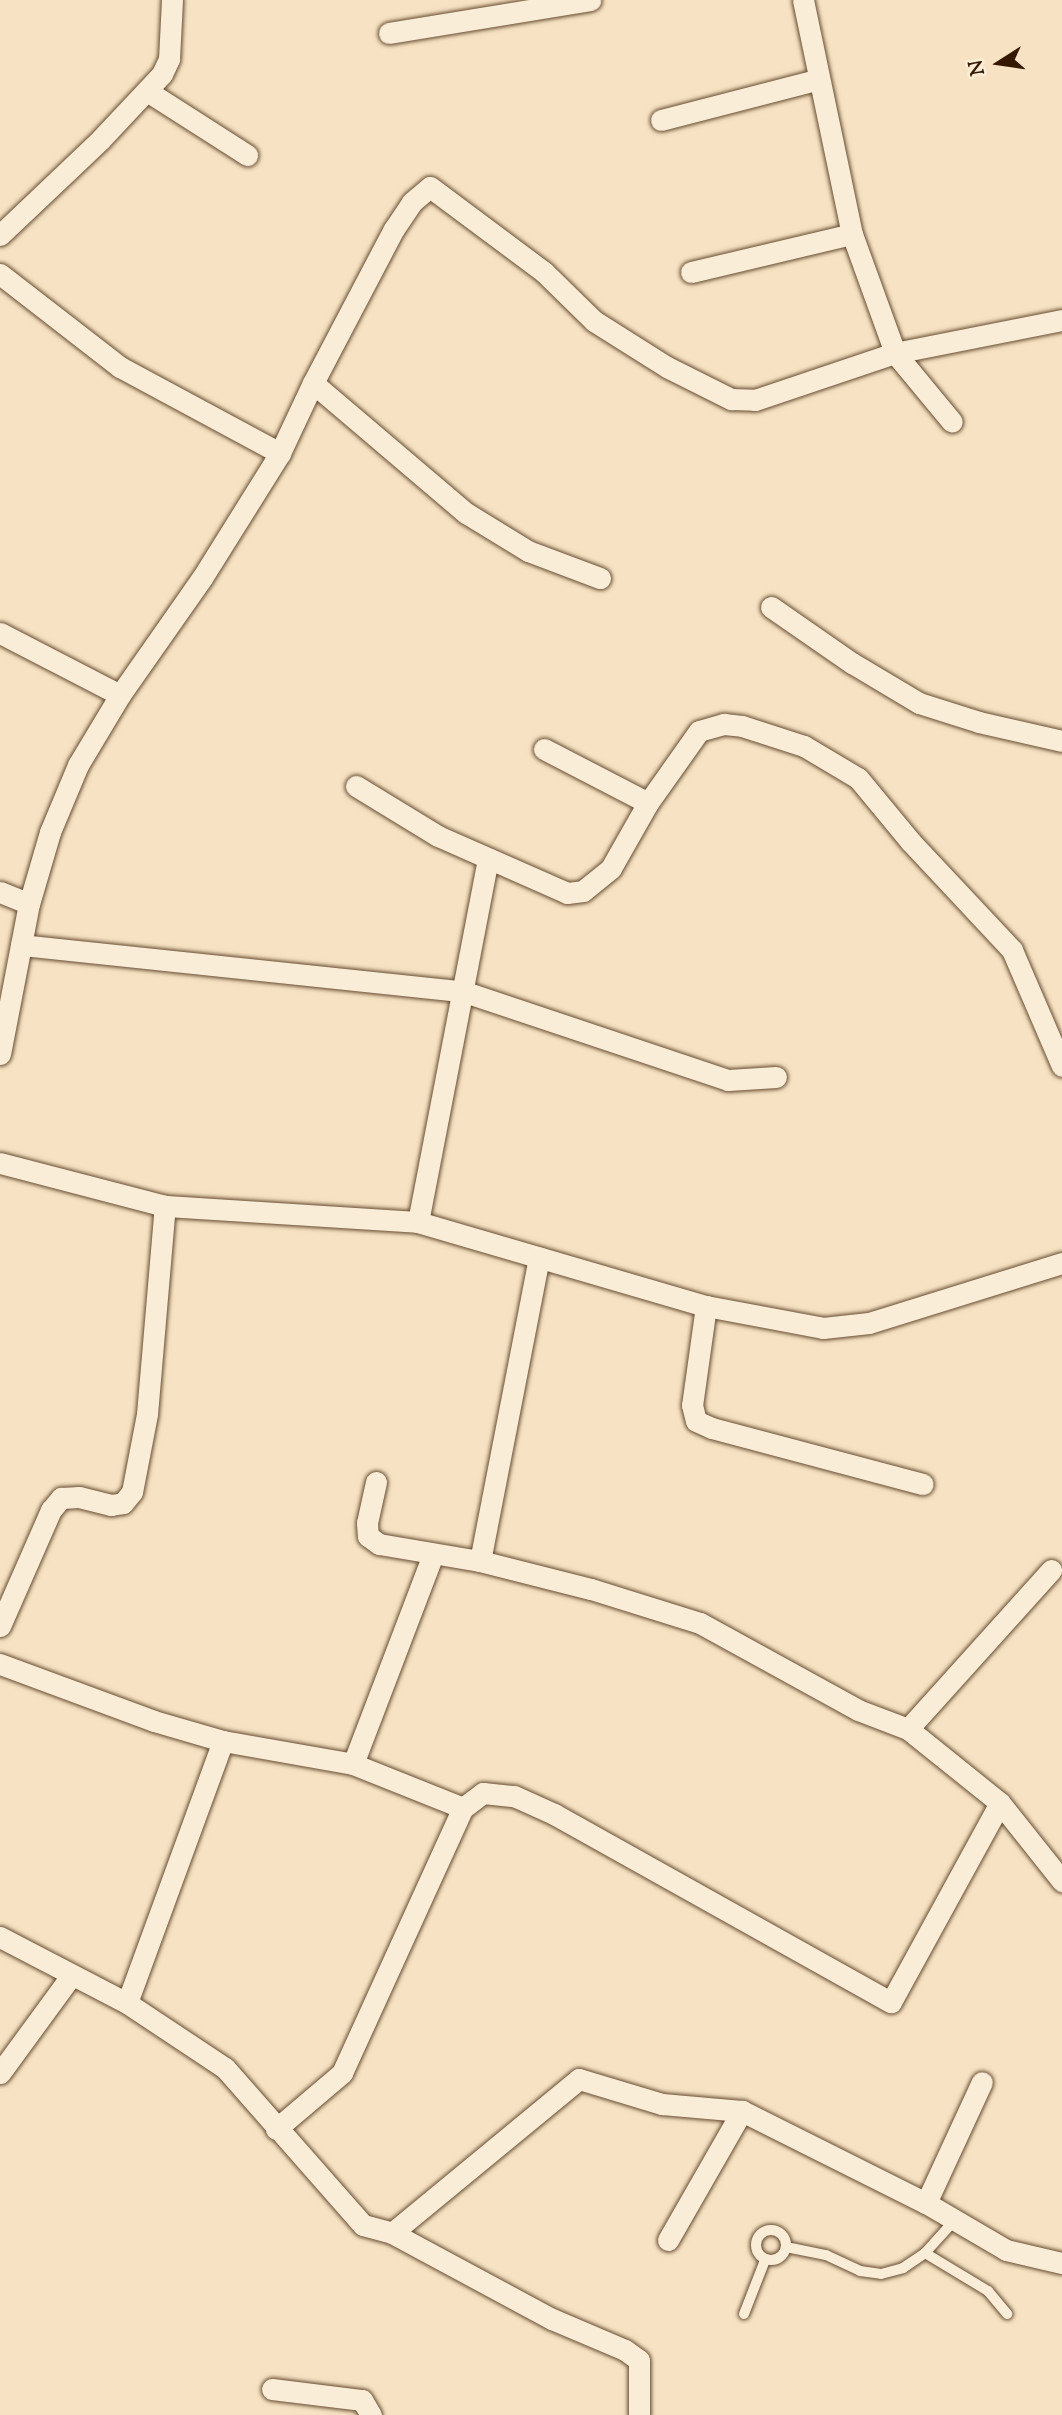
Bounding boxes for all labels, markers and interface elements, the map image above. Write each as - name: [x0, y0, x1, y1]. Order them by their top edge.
- north arrow: [964, 28, 1034, 98]
- text: N: [963, 57, 993, 78]

